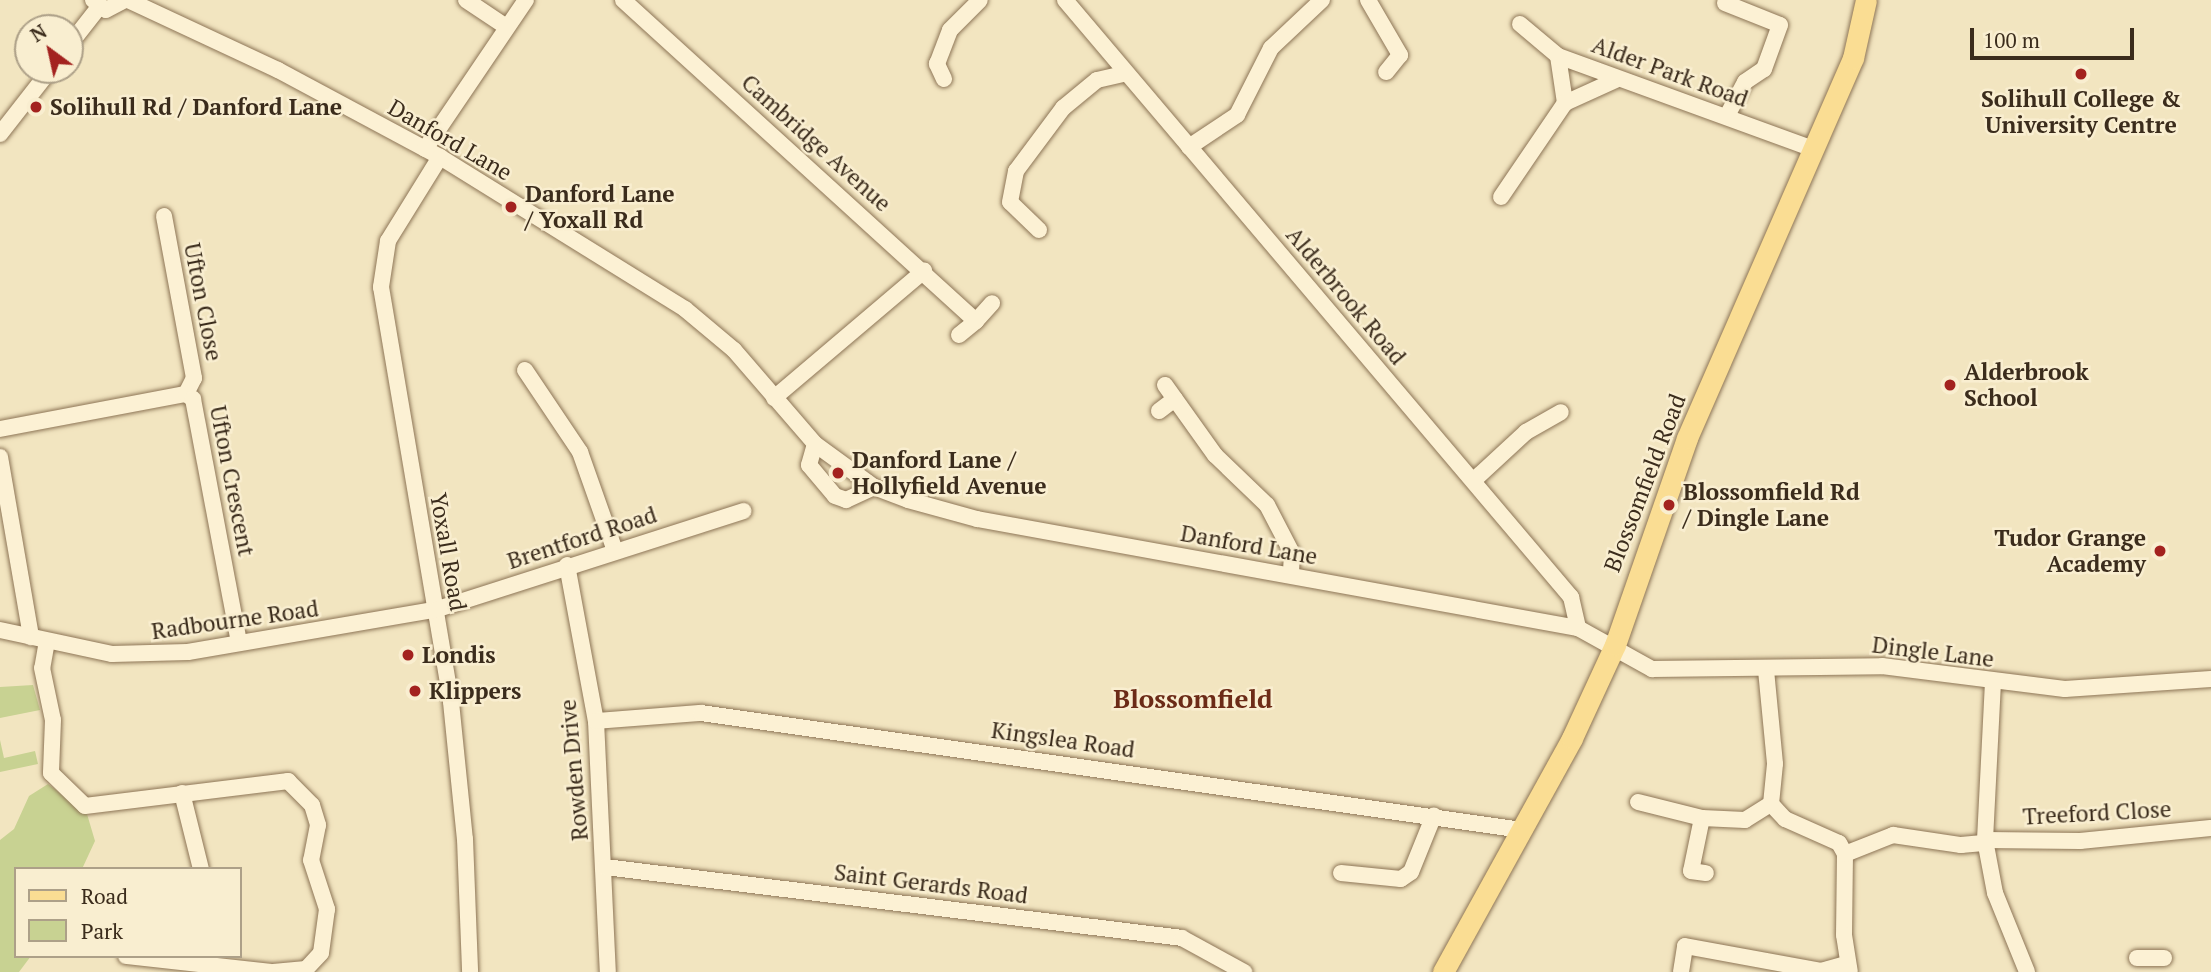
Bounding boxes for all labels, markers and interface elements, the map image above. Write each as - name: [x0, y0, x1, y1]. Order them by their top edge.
- north arrow: [14, 14, 84, 84]
- scale bar: [1973, 14, 2138, 58]
- text: N: [26, 18, 51, 47]
- text: 100 m: [1983, 26, 2040, 54]
- street label: Alder Park Road: [1588, 31, 1752, 113]
- marker: Solihull College & University Centre: [2073, 66, 2089, 82]
- street label: Cambridge Avenue: [735, 69, 897, 217]
- place label: Solihull College & University Centre: [1981, 85, 2181, 139]
- place label: Solihull Rd / Danford Lane: [50, 93, 342, 121]
- street label: Danford Lane: [383, 93, 517, 187]
- marker: Solihull Rd / Danford Lane: [28, 99, 44, 115]
- place label: Danford Lane / Yoxall Rd: [525, 180, 675, 234]
- marker: Danford Lane / Yoxall Rd: [503, 199, 519, 215]
- street label: Alderbrook Road: [1280, 221, 1412, 371]
- street label: Ufton Close: [178, 241, 228, 363]
- place label: Alderbrook School: [1964, 358, 2089, 412]
- marker: Alderbrook School: [1942, 377, 1958, 393]
- street label: Blossomfield Road: [1598, 390, 1692, 576]
- street label: Ufton Crescent: [204, 403, 260, 559]
- place label: Danford Lane / Hollyfield Avenue: [852, 446, 1047, 500]
- marker: Danford Lane / Hollyfield Avenue: [830, 465, 846, 481]
- place label: Blossomfield Rd / Dingle Lane: [1683, 478, 1860, 532]
- street label: Yoxall Road: [424, 491, 472, 613]
- marker: Blossomfield Rd / Dingle Lane: [1661, 497, 1677, 513]
- street label: Brentford Road: [504, 501, 660, 575]
- street label: Danford Lane: [1178, 519, 1320, 571]
- place label: Tudor Grange Academy: [1994, 524, 2146, 578]
- marker: Tudor Grange Academy: [2152, 543, 2168, 559]
- street label: Radbourne Road: [150, 595, 320, 645]
- street label: Dingle Lane: [1871, 631, 1995, 673]
- place label: Londis: [422, 641, 496, 669]
- marker: Londis: [400, 647, 416, 663]
- place label: Klippers: [429, 677, 521, 705]
- marker: Klippers: [407, 683, 423, 699]
- district label: Blossomfield: [1113, 683, 1273, 715]
- street label: Rowden Drive: [554, 698, 594, 842]
- street label: Kingslea Road: [990, 716, 1136, 764]
- street label: Treeford Close: [2022, 795, 2172, 831]
- street label: Saint Gerards Road: [833, 858, 1029, 910]
- legend: [14, 867, 242, 958]
- text: Road: [81, 882, 128, 910]
- text: Park: [81, 917, 123, 945]

